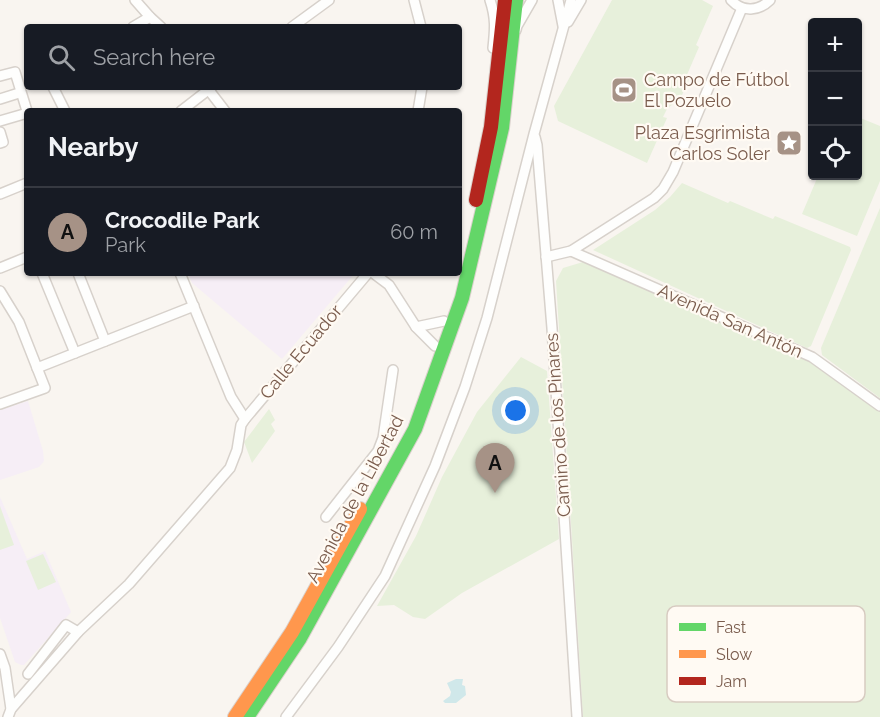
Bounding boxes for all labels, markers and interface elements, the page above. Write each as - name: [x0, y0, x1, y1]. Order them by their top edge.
- map controls: [808, 18, 862, 180]
- button: +: [808, 18, 862, 72]
- search box: [24, 24, 462, 90]
- icon: search: [45, 41, 78, 74]
- text: Search here: [93, 44, 215, 70]
- place label: Campo de Fútbol El Pozuelo: [644, 69, 789, 111]
- button: −: [808, 72, 862, 126]
- sports icon: Campo de Fútbol El Pozuelo: [609, 75, 639, 105]
- place label: Plaza Esgrimista Carlos Soler: [635, 122, 771, 164]
- button: locate: [808, 126, 862, 180]
- place icon: Plaza Esgrimista Carlos Soler: [774, 128, 804, 158]
- text: Nearby: [48, 132, 138, 162]
- text: Crocodile Park: [105, 207, 260, 233]
- text: A: [61, 220, 74, 244]
- text: 60 m: [390, 220, 438, 244]
- text: Park: [105, 233, 146, 257]
- street label: Avenida San Antón: [655, 279, 806, 362]
- street label: Calle Ecuador: [255, 300, 347, 403]
- street label: Camino de los Pinares: [541, 332, 574, 518]
- your location: [501, 396, 530, 425]
- street label: Avenida de la Libertad: [302, 411, 408, 586]
- pin: A: [476, 444, 514, 493]
- legend: [667, 606, 865, 702]
- text: Fast: [716, 618, 747, 637]
- text: Slow: [716, 645, 752, 664]
- text: Jam: [716, 672, 747, 691]

